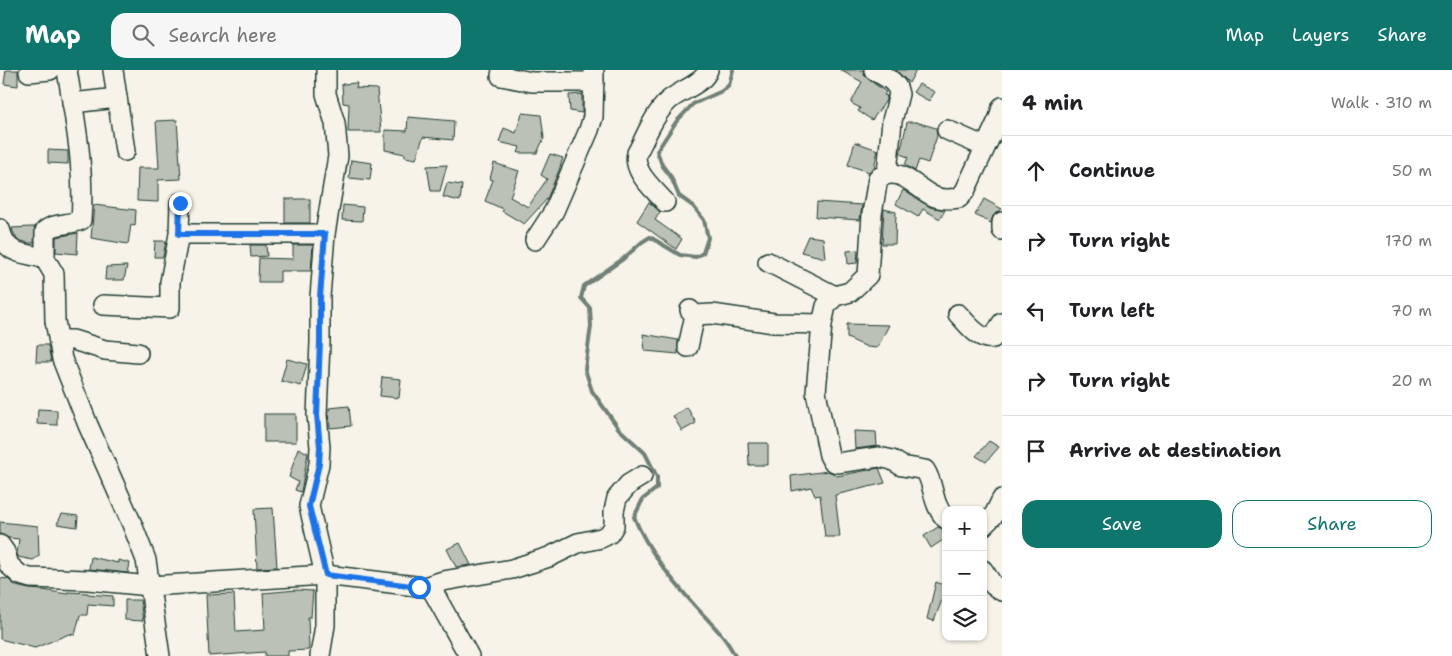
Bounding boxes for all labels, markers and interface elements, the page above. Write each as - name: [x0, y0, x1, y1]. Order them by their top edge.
- search box: [111, 13, 461, 58]
- text: Map: [25, 19, 81, 51]
- icon: search: [129, 21, 157, 49]
- text: Search here: [169, 23, 277, 48]
- text: Map: [1226, 23, 1264, 47]
- text: Layers: [1292, 23, 1349, 47]
- text: Share: [1377, 23, 1427, 47]
- text: 4 min: [1022, 89, 1083, 117]
- text: Walk · 310 m: [1331, 92, 1432, 113]
- icon: ahead: [1022, 157, 1050, 185]
- text: Continue: [1069, 158, 1155, 183]
- text: 50 m: [1392, 160, 1432, 181]
- route end: [169, 192, 192, 215]
- icon: right: [1022, 227, 1050, 255]
- text: Turn right: [1069, 228, 1170, 253]
- text: 170 m: [1385, 230, 1432, 251]
- icon: left: [1022, 297, 1050, 325]
- text: Turn left: [1069, 298, 1155, 323]
- text: 70 m: [1391, 300, 1432, 321]
- icon: right: [1022, 367, 1050, 395]
- text: Turn right: [1069, 368, 1170, 393]
- text: 20 m: [1391, 370, 1432, 391]
- icon: arrive: [1022, 437, 1050, 465]
- text: Arrive at destination: [1069, 438, 1281, 463]
- button: Save: [1022, 500, 1222, 548]
- button: Share: [1232, 500, 1432, 548]
- map controls: [942, 506, 987, 641]
- button: +: [942, 506, 987, 551]
- button: −: [942, 551, 987, 596]
- route start: [408, 576, 431, 599]
- button: layers: [942, 596, 987, 641]

